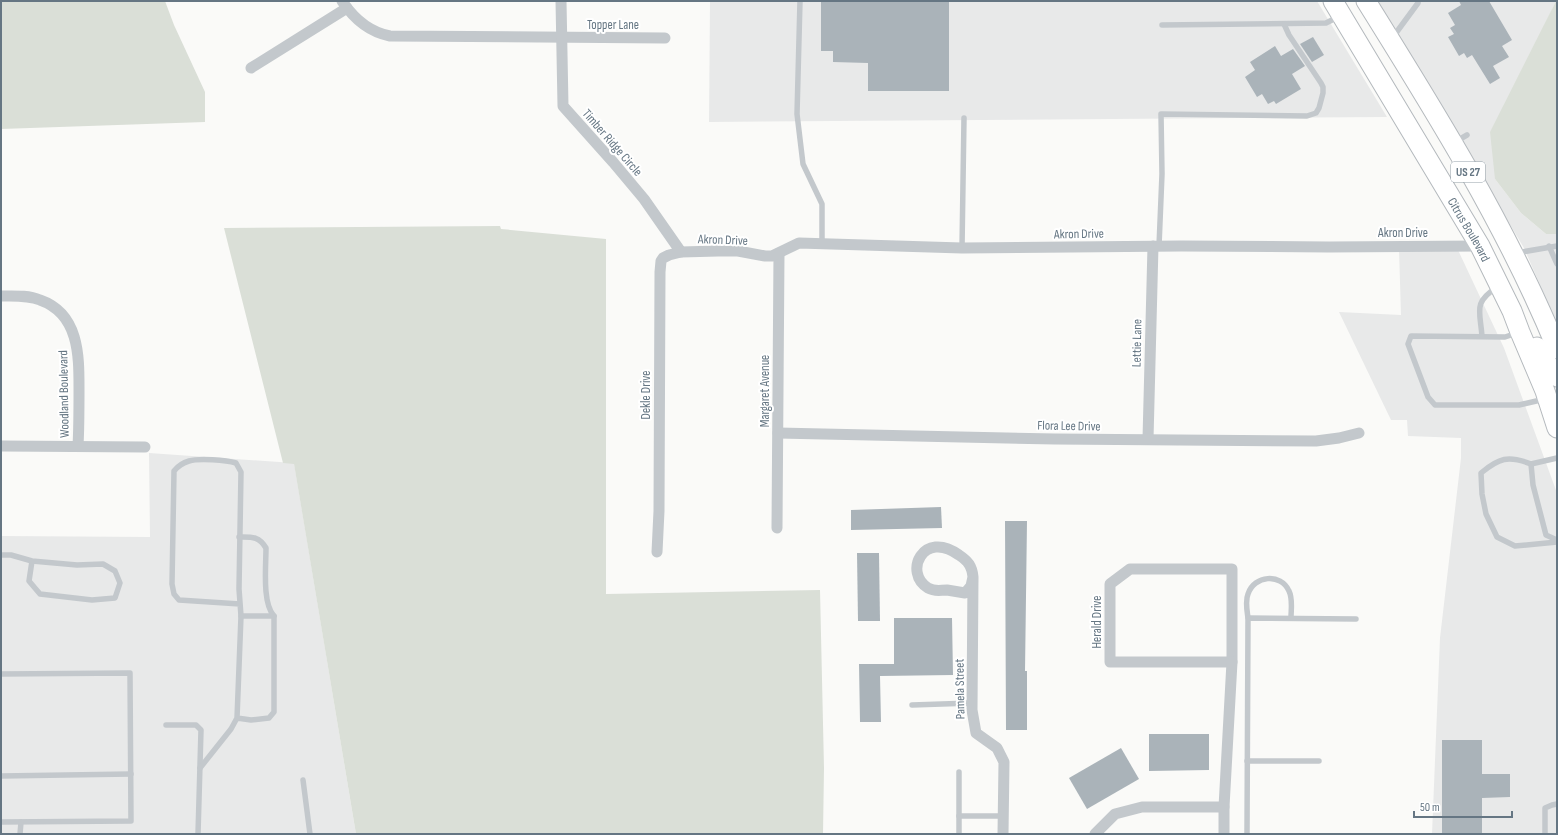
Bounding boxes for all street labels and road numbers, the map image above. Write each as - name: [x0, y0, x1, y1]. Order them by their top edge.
- street label: Topper Lane: [587, 17, 639, 33]
- street label: Timber Ridge Circle: [579, 106, 646, 180]
- road number: US 27: [1451, 162, 1485, 182]
- street label: Citrus Boulevard: [1444, 195, 1493, 264]
- street label: Akron Drive: [1377, 225, 1428, 241]
- street label: Akron Drive: [1053, 226, 1104, 242]
- street label: Akron Drive: [697, 231, 748, 249]
- street label: Lettie Lane: [1129, 319, 1145, 367]
- street label: Woodland Boulevard: [55, 350, 73, 438]
- street label: Margaret Avenue: [757, 355, 773, 427]
- street label: Dekle Drive: [638, 371, 654, 420]
- street label: Flora Lee Drive: [1037, 417, 1101, 435]
- street label: Herald Drive: [1089, 596, 1105, 648]
- street label: Pamela Street: [951, 658, 969, 720]

